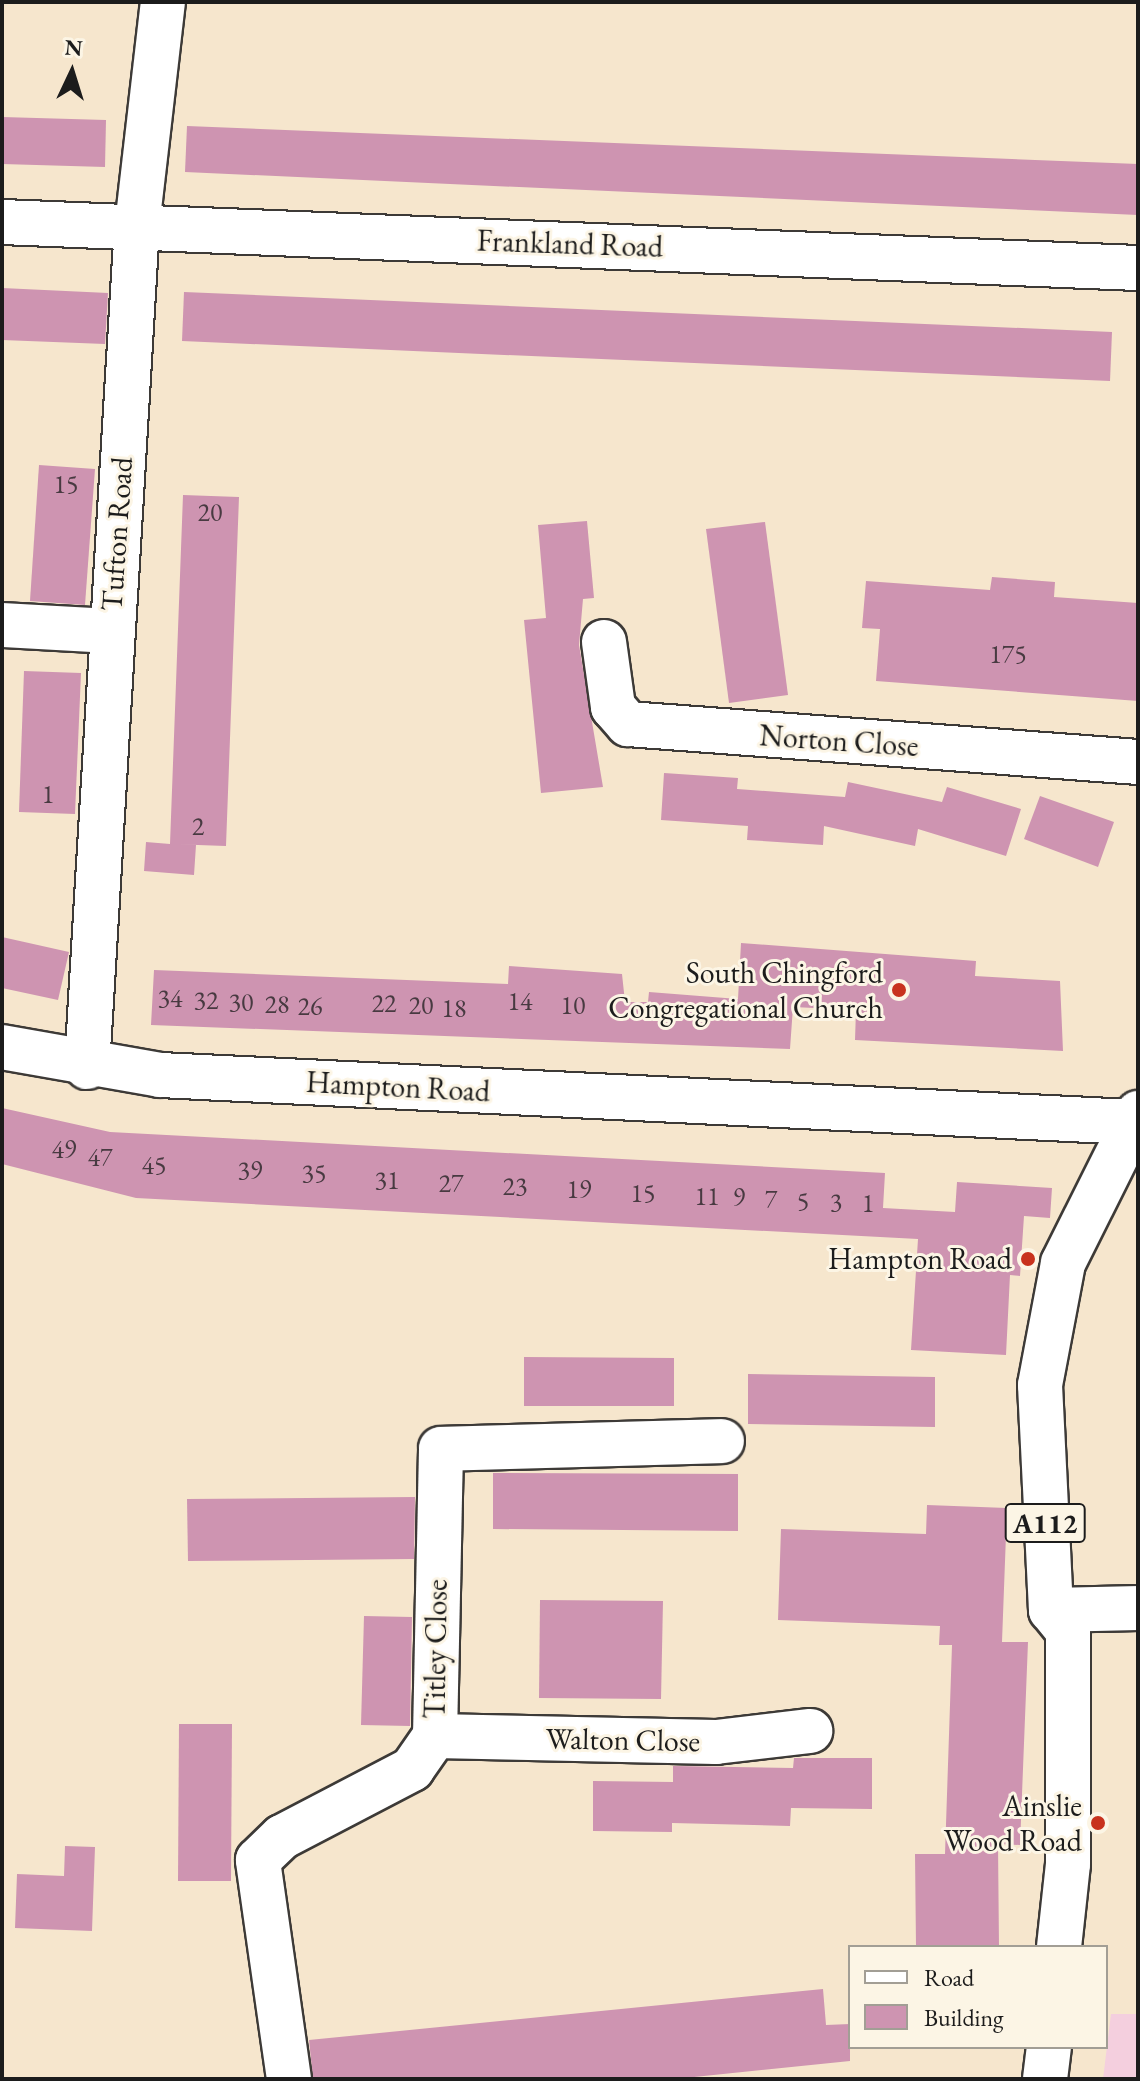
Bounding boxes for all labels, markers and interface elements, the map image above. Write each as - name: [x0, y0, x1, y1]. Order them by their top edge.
- north arrow: [32, 32, 112, 112]
- text: N: [64, 32, 84, 63]
- street label: Frankland Road: [476, 223, 664, 265]
- street label: Tufton Road: [94, 456, 140, 612]
- house number: 15: [54, 469, 78, 501]
- house number: 20: [198, 497, 222, 529]
- house number: 175: [989, 639, 1027, 671]
- street label: Norton Close: [758, 717, 920, 765]
- house number: 1: [42, 779, 54, 811]
- house number: 2: [192, 811, 204, 843]
- place label: South Chingford Congregational Church: [608, 955, 883, 1026]
- marker: South Chingford Congregational Church: [890, 981, 908, 999]
- house number: 34: [158, 983, 182, 1015]
- house number: 32: [194, 985, 218, 1017]
- house number: 14: [508, 986, 532, 1018]
- house number: 30: [229, 987, 253, 1019]
- house number: 22: [372, 988, 396, 1020]
- house number: 28: [265, 989, 289, 1021]
- house number: 20: [409, 990, 433, 1022]
- house number: 10: [561, 990, 585, 1022]
- house number: 26: [298, 991, 322, 1023]
- house number: 18: [442, 993, 466, 1025]
- street label: Hampton Road: [305, 1064, 491, 1110]
- house number: 49: [52, 1134, 76, 1166]
- house number: 47: [88, 1142, 112, 1174]
- house number: 45: [142, 1150, 166, 1182]
- house number: 39: [238, 1155, 262, 1187]
- house number: 35: [302, 1158, 326, 1190]
- house number: 31: [375, 1165, 399, 1197]
- house number: 27: [439, 1168, 463, 1200]
- house number: 23: [503, 1171, 527, 1203]
- house number: 19: [567, 1174, 591, 1206]
- house number: 15: [631, 1178, 655, 1210]
- house number: 11: [695, 1181, 719, 1213]
- house number: 9: [733, 1182, 745, 1214]
- house number: 7: [765, 1184, 777, 1216]
- house number: 5: [797, 1186, 809, 1218]
- house number: 3: [830, 1187, 842, 1219]
- house number: 1: [862, 1188, 874, 1220]
- place label: Hampton Road: [828, 1241, 1012, 1277]
- marker: Hampton Road: [1019, 1250, 1037, 1268]
- road number: A112: [1003, 1499, 1087, 1547]
- street label: Titley Close: [417, 1579, 455, 1719]
- street label: Walton Close: [545, 1721, 701, 1759]
- place label: Ainslie Wood Road: [944, 1788, 1082, 1858]
- marker: Ainslie Wood Road: [1089, 1814, 1107, 1832]
- legend: [848, 1945, 1108, 2049]
- text: Road: [924, 1962, 974, 1993]
- text: Building: [924, 2002, 1004, 2033]

